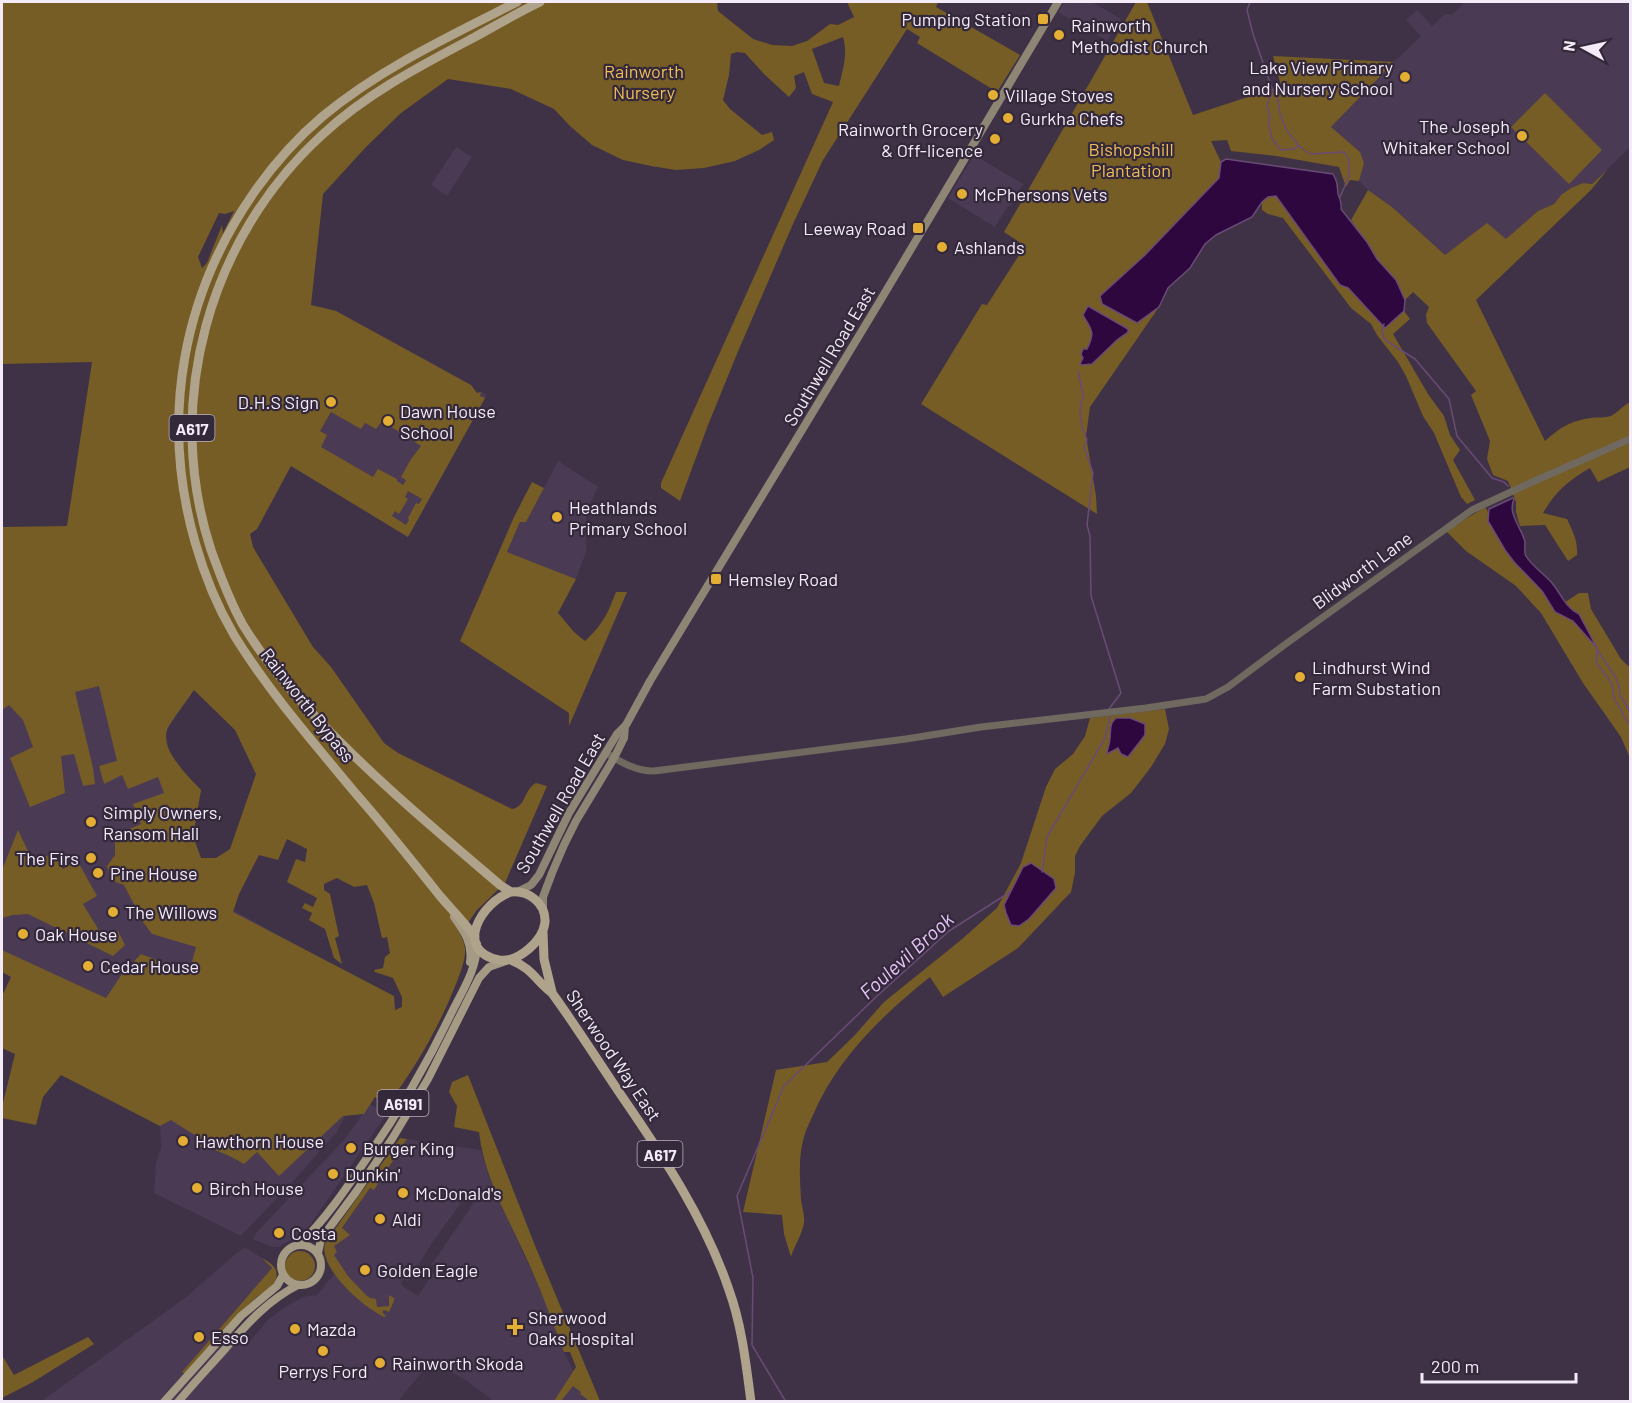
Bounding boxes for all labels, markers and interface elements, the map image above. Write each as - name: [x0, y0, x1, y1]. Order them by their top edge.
- place label: Pumping Station: [902, 8, 1031, 30]
- marker: Pumping Station: [1036, 12, 1050, 26]
- place label: Rainworth Methodist Church: [1071, 14, 1208, 57]
- north arrow: [1554, 18, 1614, 78]
- marker: Rainworth Methodist Church: [1052, 28, 1066, 42]
- text: N: [1559, 39, 1579, 52]
- place label: Lake View Primary and Nursery School: [1242, 56, 1393, 99]
- park label: Rainworth Nursery: [604, 60, 684, 103]
- marker: Lake View Primary and Nursery School: [1398, 70, 1412, 84]
- place label: Village Stoves: [1005, 84, 1113, 106]
- marker: Village Stoves: [986, 88, 1000, 102]
- place label: Gurkha Chefs: [1020, 107, 1123, 129]
- marker: Gurkha Chefs: [1001, 111, 1015, 125]
- place label: The Joseph Whitaker School: [1383, 115, 1510, 158]
- place label: Rainworth Grocery & Off-licence: [838, 118, 983, 161]
- marker: The Joseph Whitaker School: [1515, 129, 1529, 143]
- marker: Rainworth Grocery & Off-licence: [988, 132, 1002, 146]
- park label: Bishopshill Plantation: [1088, 138, 1174, 181]
- place label: McPhersons Vets: [974, 183, 1107, 205]
- marker: McPhersons Vets: [955, 187, 969, 201]
- place label: Leeway Road: [803, 217, 906, 239]
- marker: Leeway Road: [911, 221, 925, 235]
- place label: Ashlands: [954, 236, 1025, 258]
- marker: Ashlands: [935, 240, 949, 254]
- street label: Southwell Road East: [779, 282, 879, 430]
- place label: D.H.S Sign: [238, 391, 319, 413]
- marker: D.H.S Sign: [324, 395, 338, 409]
- place label: Dawn House School: [400, 400, 496, 443]
- marker: Dawn House School: [381, 414, 395, 428]
- road number: A617: [170, 415, 214, 441]
- place label: Heathlands Primary School: [569, 496, 687, 539]
- marker: Heathlands Primary School: [550, 510, 564, 524]
- street label: Blidworth Lane: [1308, 527, 1416, 613]
- place label: Hemsley Road: [728, 568, 838, 590]
- marker: Hemsley Road: [709, 572, 723, 586]
- street label: Rainworth Bypass: [257, 643, 359, 767]
- place label: Lindhurst Wind Farm Substation: [1312, 656, 1441, 699]
- marker: Lindhurst Wind Farm Substation: [1293, 670, 1307, 684]
- street label: Southwell Road East: [511, 729, 609, 877]
- place label: Simply Owners, Ransom Hall: [103, 801, 222, 844]
- marker: Simply Owners, Ransom Hall: [84, 815, 98, 829]
- place label: The Firs: [16, 847, 79, 869]
- marker: The Firs: [84, 851, 98, 865]
- place label: Pine House: [110, 862, 198, 884]
- marker: Pine House: [91, 866, 105, 880]
- place label: The Willows: [125, 901, 217, 923]
- marker: The Willows: [106, 905, 120, 919]
- water label: Foulevil Brook: [854, 906, 958, 1003]
- place label: Oak House: [35, 923, 117, 945]
- marker: Oak House: [16, 927, 30, 941]
- place label: Cedar House: [100, 955, 199, 977]
- marker: Cedar House: [81, 959, 95, 973]
- street label: Sherwood Way East: [562, 985, 666, 1125]
- road number: A6191: [378, 1090, 428, 1116]
- place label: Hawthorn House: [195, 1130, 324, 1152]
- marker: Hawthorn House: [176, 1134, 190, 1148]
- place label: Burger King: [363, 1137, 454, 1159]
- marker: Burger King: [344, 1141, 358, 1155]
- road number: A617: [638, 1141, 682, 1167]
- place label: Dunkin': [345, 1163, 400, 1185]
- marker: Dunkin': [326, 1167, 340, 1181]
- place label: Birch House: [209, 1177, 303, 1199]
- marker: Birch House: [190, 1181, 204, 1195]
- place label: McDonald's: [415, 1182, 502, 1204]
- marker: McDonald's: [396, 1186, 410, 1200]
- place label: Aldi: [392, 1208, 421, 1230]
- marker: Aldi: [373, 1212, 387, 1226]
- place label: Costa: [291, 1222, 336, 1244]
- marker: Costa: [272, 1226, 286, 1240]
- place label: Golden Eagle: [377, 1259, 478, 1281]
- marker: Golden Eagle: [358, 1263, 372, 1277]
- place label: Sherwood Oaks Hospital: [528, 1306, 634, 1349]
- place label: Mazda: [307, 1318, 356, 1340]
- marker: Sherwood Oaks Hospital: [506, 1318, 524, 1336]
- marker: Mazda: [288, 1322, 302, 1336]
- place label: Esso: [211, 1326, 249, 1348]
- marker: Esso: [192, 1330, 206, 1344]
- marker: Perrys Ford: [316, 1344, 330, 1358]
- scale bar: [1422, 1346, 1576, 1384]
- place label: Rainworth Skoda: [392, 1352, 524, 1374]
- text: 200 m: [1431, 1355, 1479, 1377]
- marker: Rainworth Skoda: [373, 1356, 387, 1370]
- place label: Perrys Ford: [278, 1360, 368, 1382]

